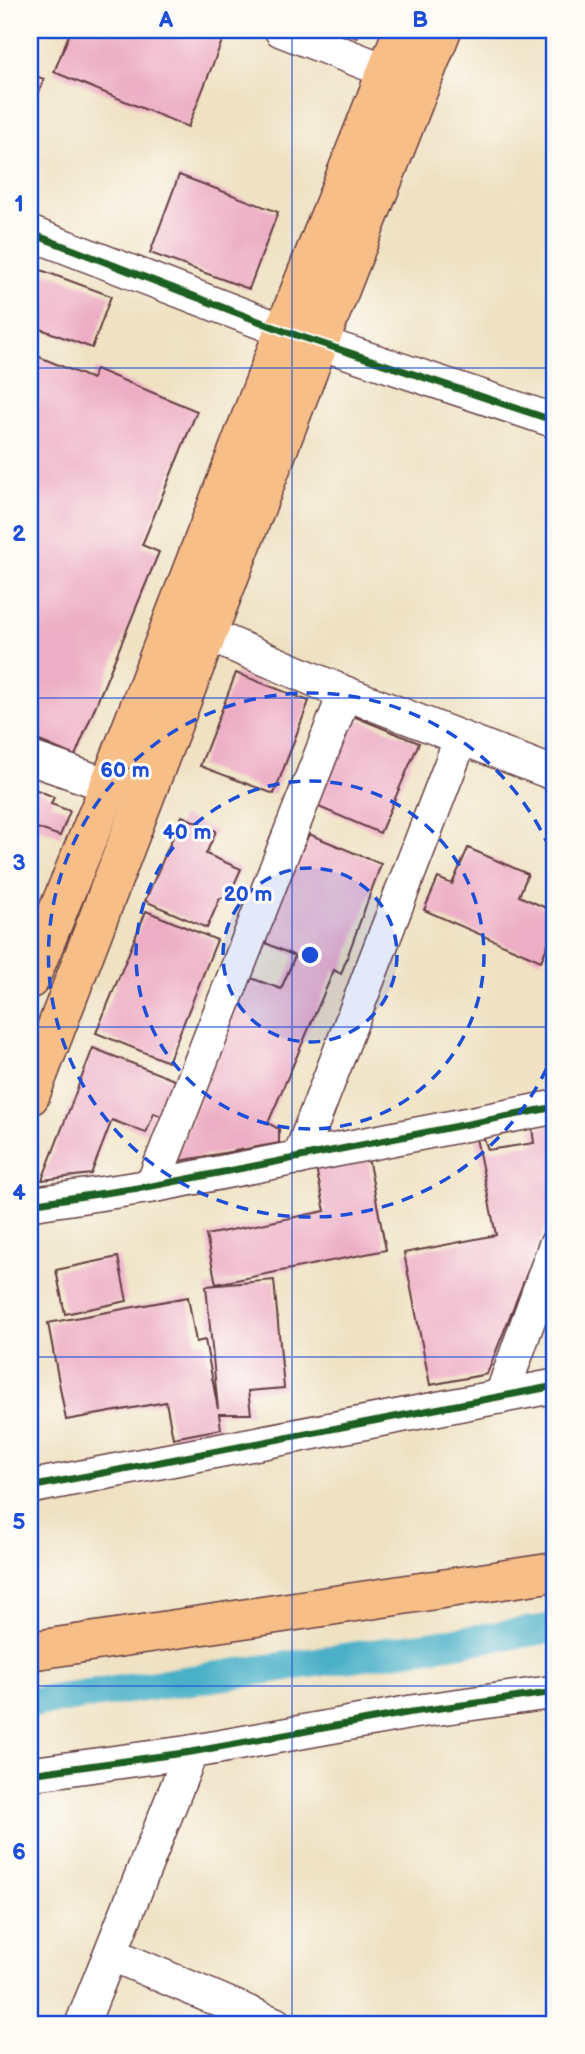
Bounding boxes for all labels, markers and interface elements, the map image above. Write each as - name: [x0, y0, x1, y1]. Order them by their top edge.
- text: A: [158, 6, 174, 34]
- text: B: [412, 6, 428, 34]
- text: 1: [14, 190, 24, 218]
- text: 2: [12, 520, 26, 548]
- text: 60 m: [100, 758, 150, 783]
- text: 40 m: [162, 820, 212, 845]
- text: 3: [12, 849, 26, 877]
- text: 20 m: [224, 882, 272, 907]
- centre of rings: [298, 943, 322, 967]
- text: 4: [12, 1179, 26, 1207]
- text: 5: [12, 1508, 26, 1536]
- text: 6: [12, 1838, 26, 1866]

